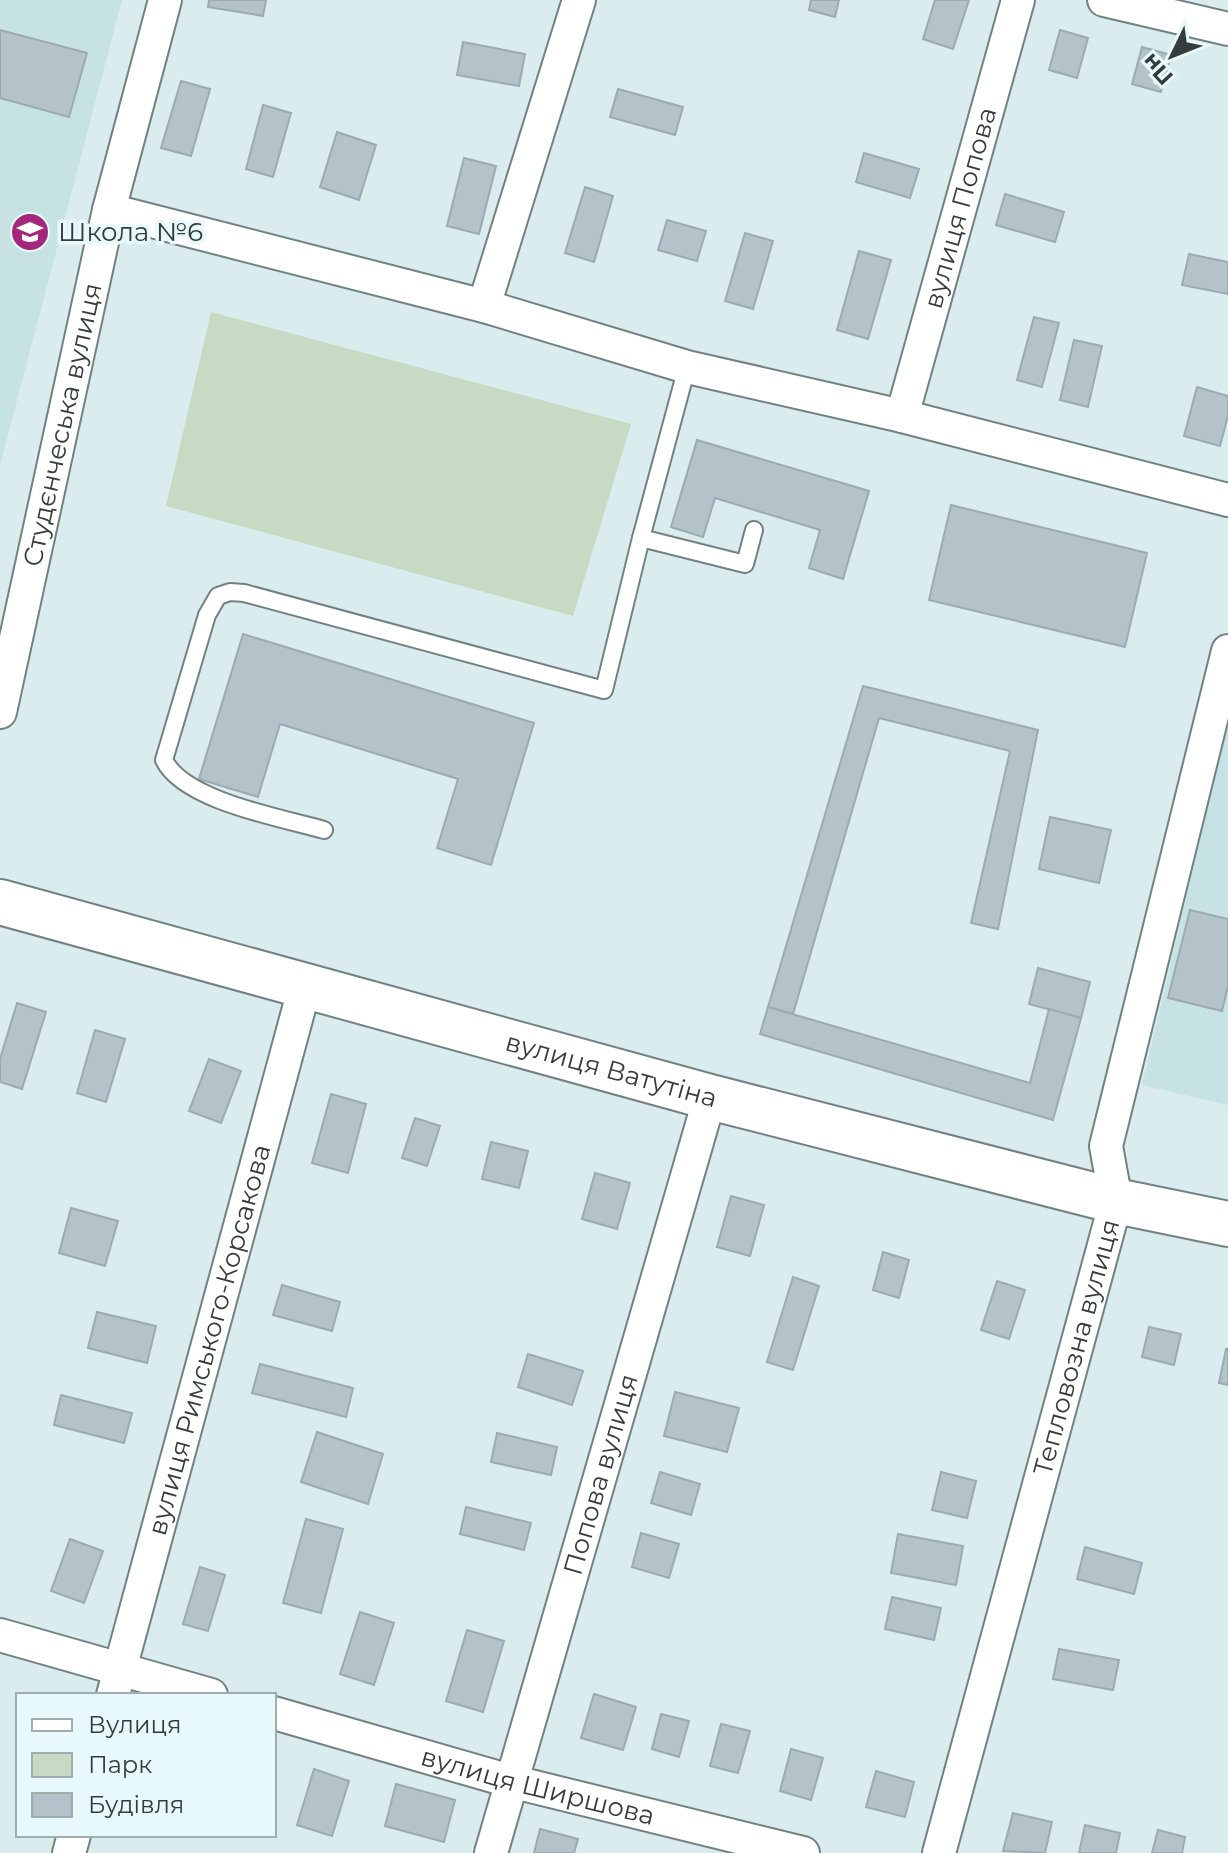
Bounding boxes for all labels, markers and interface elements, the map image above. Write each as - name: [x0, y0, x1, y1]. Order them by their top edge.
- north arrow: [1132, 16, 1212, 96]
- text: Пн: [1137, 48, 1179, 91]
- street label: вулиця Попова: [917, 104, 1003, 312]
- school or university icon: Школа №6: [9, 211, 51, 253]
- place label: Школа №6: [58, 216, 203, 248]
- street label: Студєнчеська вулиця: [16, 280, 109, 569]
- street label: вулиця Ватутіна: [502, 1026, 721, 1114]
- street label: вулиця Римського-Корсакова: [141, 1141, 277, 1539]
- street label: Тепловозна вулиця: [1026, 1216, 1126, 1479]
- street label: Попова вулиця: [556, 1370, 645, 1579]
- legend: [16, 1693, 276, 1837]
- text: Вулиця: [88, 1710, 181, 1739]
- street label: вулиця Ширшова: [417, 1740, 658, 1832]
- text: Парк: [88, 1750, 152, 1779]
- text: Будівля: [88, 1790, 184, 1819]

